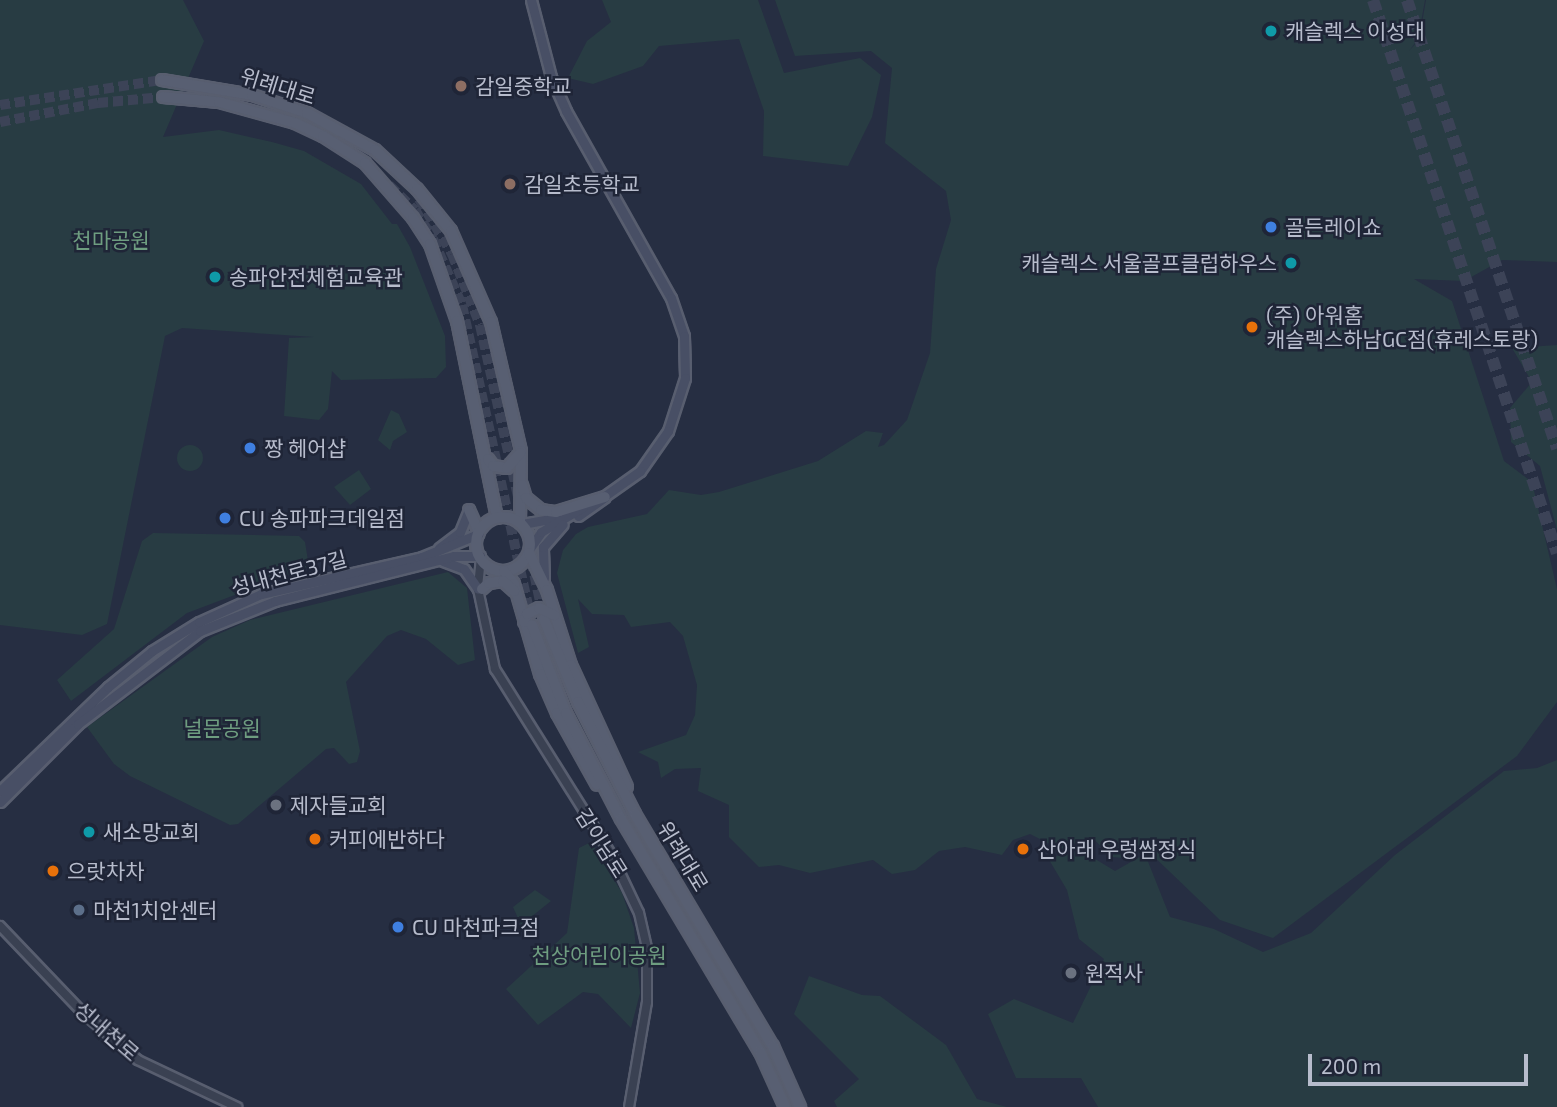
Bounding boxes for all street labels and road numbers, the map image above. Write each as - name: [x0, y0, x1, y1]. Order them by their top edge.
- street label: 위례대로: [237, 63, 319, 109]
- street label: 성내천로37길: [228, 545, 350, 601]
- street label: 감이남로: [571, 804, 633, 882]
- street label: 위례대로: [652, 816, 714, 896]
- street label: 성내천로: [70, 996, 144, 1066]

